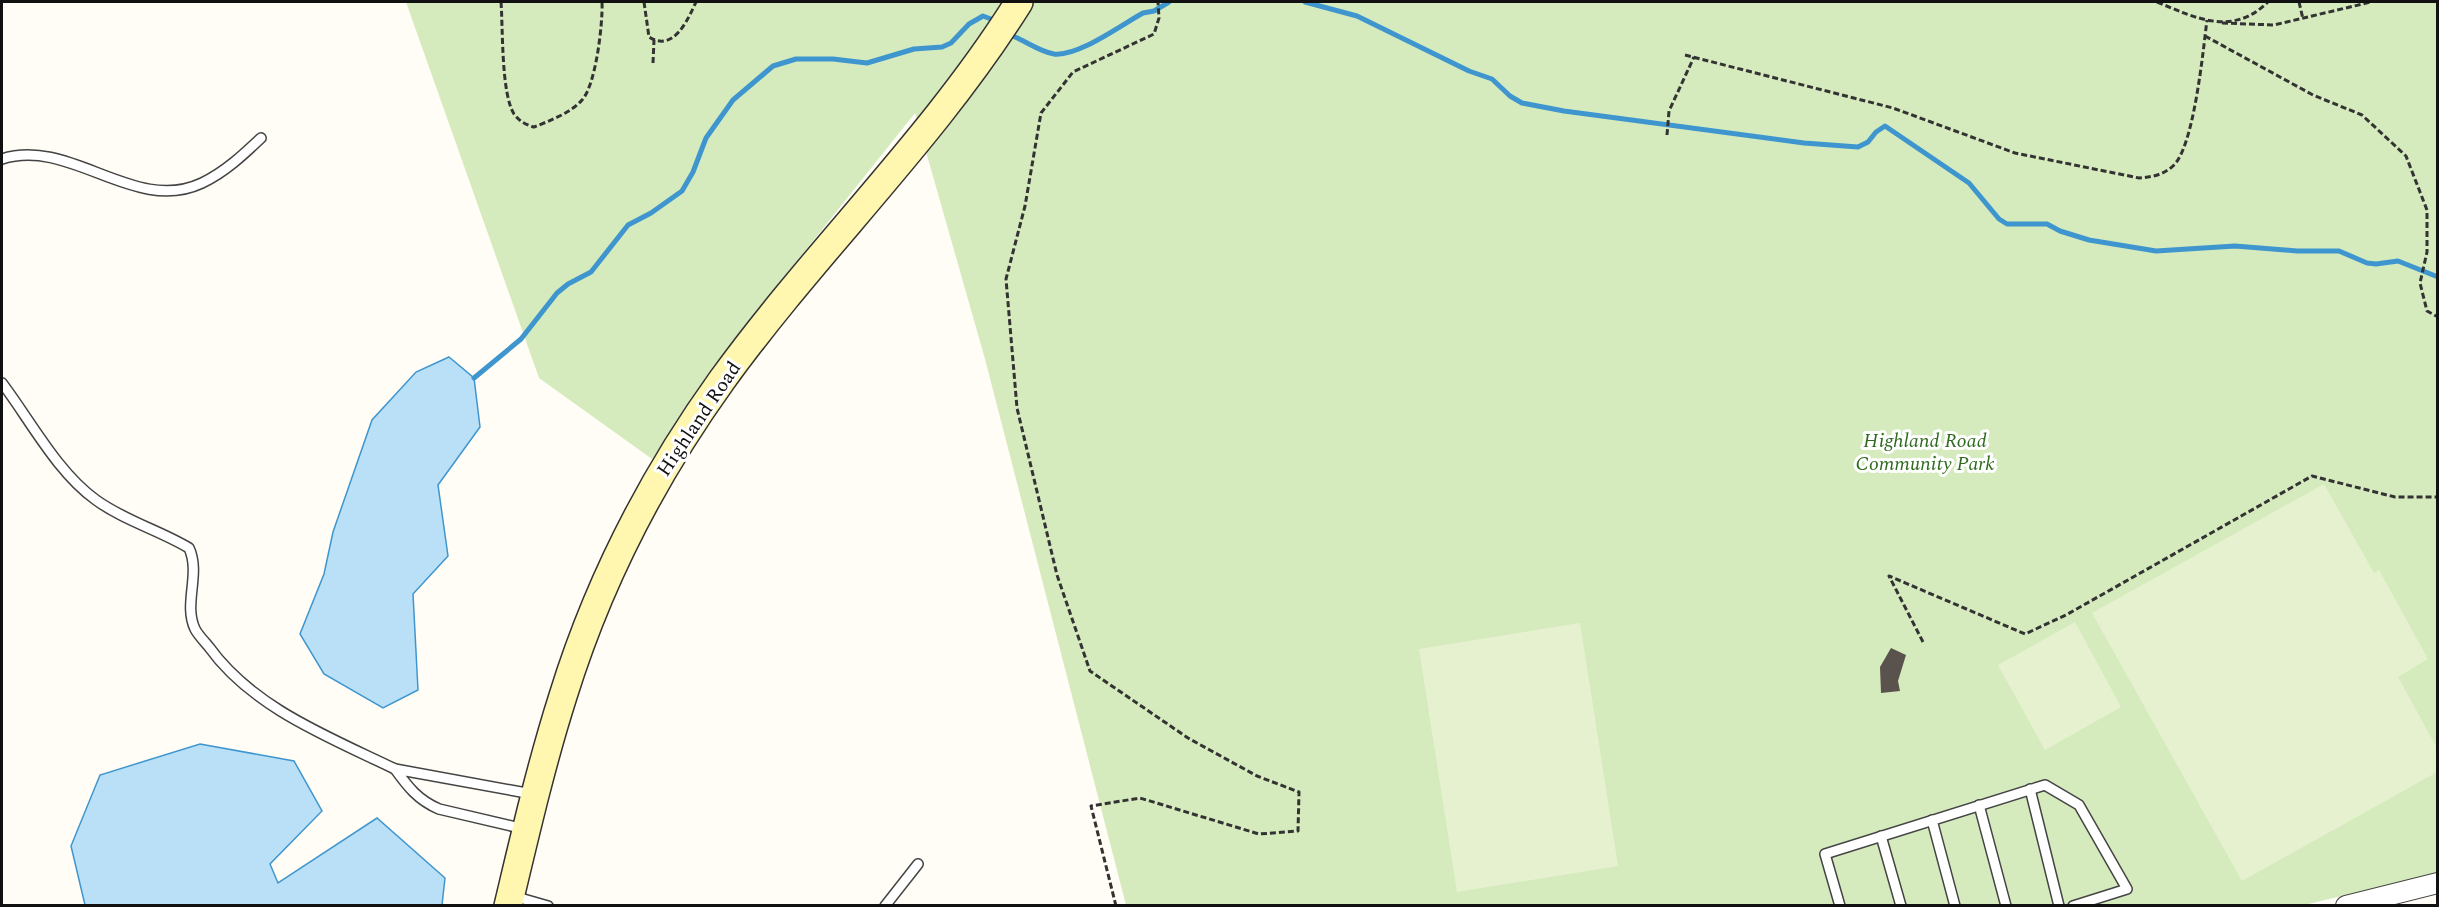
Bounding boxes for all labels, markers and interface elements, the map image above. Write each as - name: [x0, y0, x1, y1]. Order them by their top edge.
- street label: Highland Road: [649, 355, 749, 483]
- park label: Highland Road Community Park: [1855, 426, 1995, 479]

